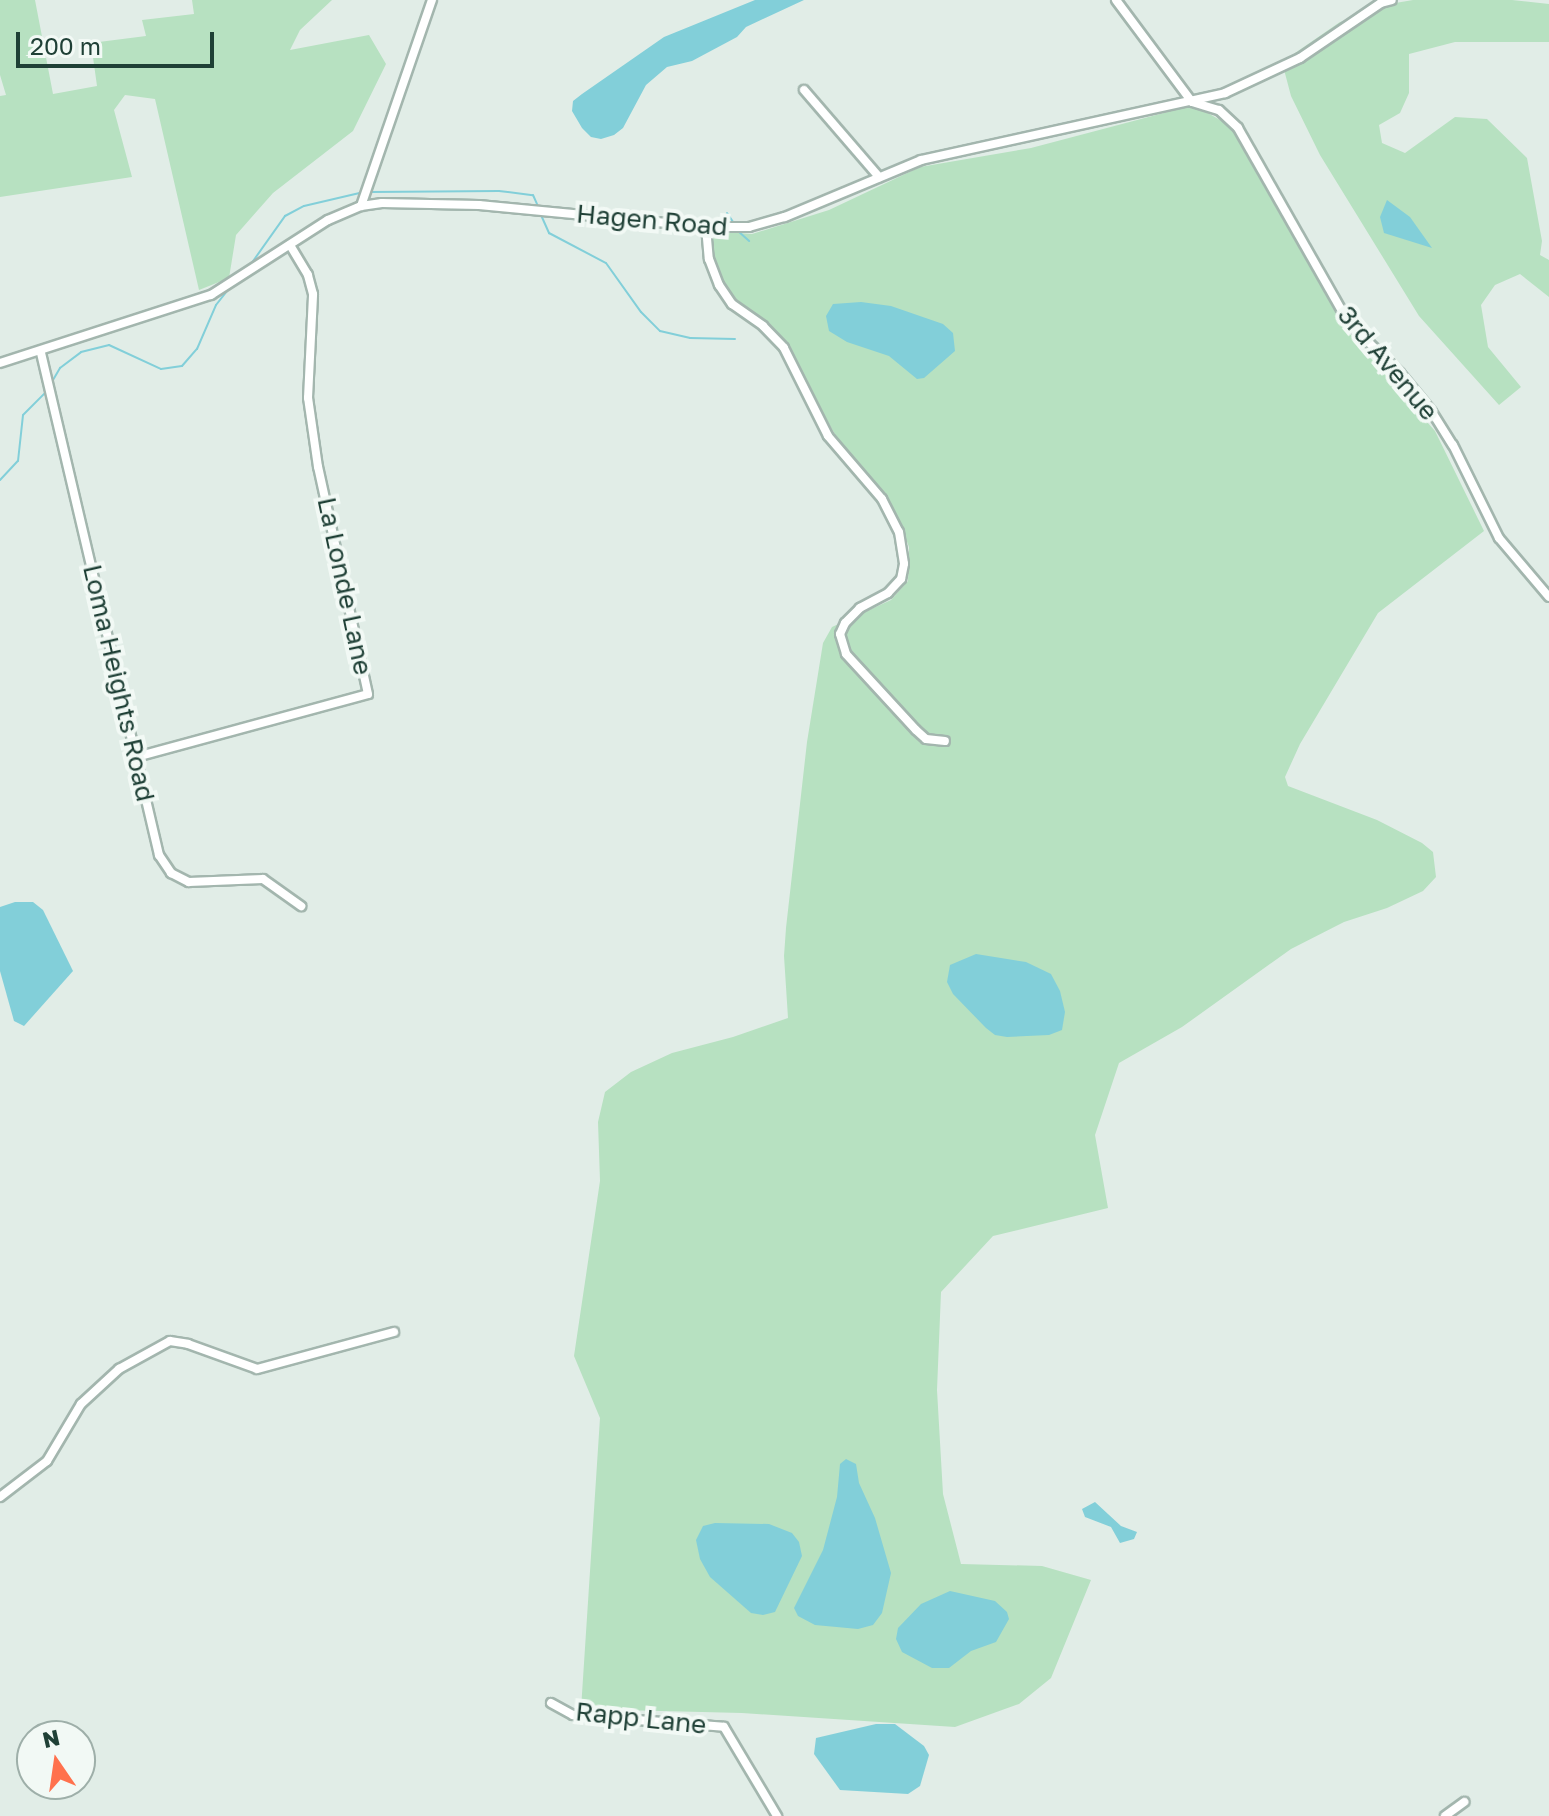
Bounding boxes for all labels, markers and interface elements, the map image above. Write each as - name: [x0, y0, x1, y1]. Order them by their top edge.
- scale bar: [20, 16, 218, 66]
- text: 200 m: [30, 31, 101, 60]
- street label: Hagen Road: [575, 198, 729, 242]
- street label: 3rd Avenue: [1331, 300, 1445, 426]
- street label: La Londe Lane: [311, 494, 379, 678]
- street label: Loma Heights Road: [77, 561, 161, 805]
- street label: Rapp Lane: [574, 1696, 708, 1740]
- north arrow: [16, 1720, 96, 1800]
- text: N: [40, 1723, 62, 1753]

